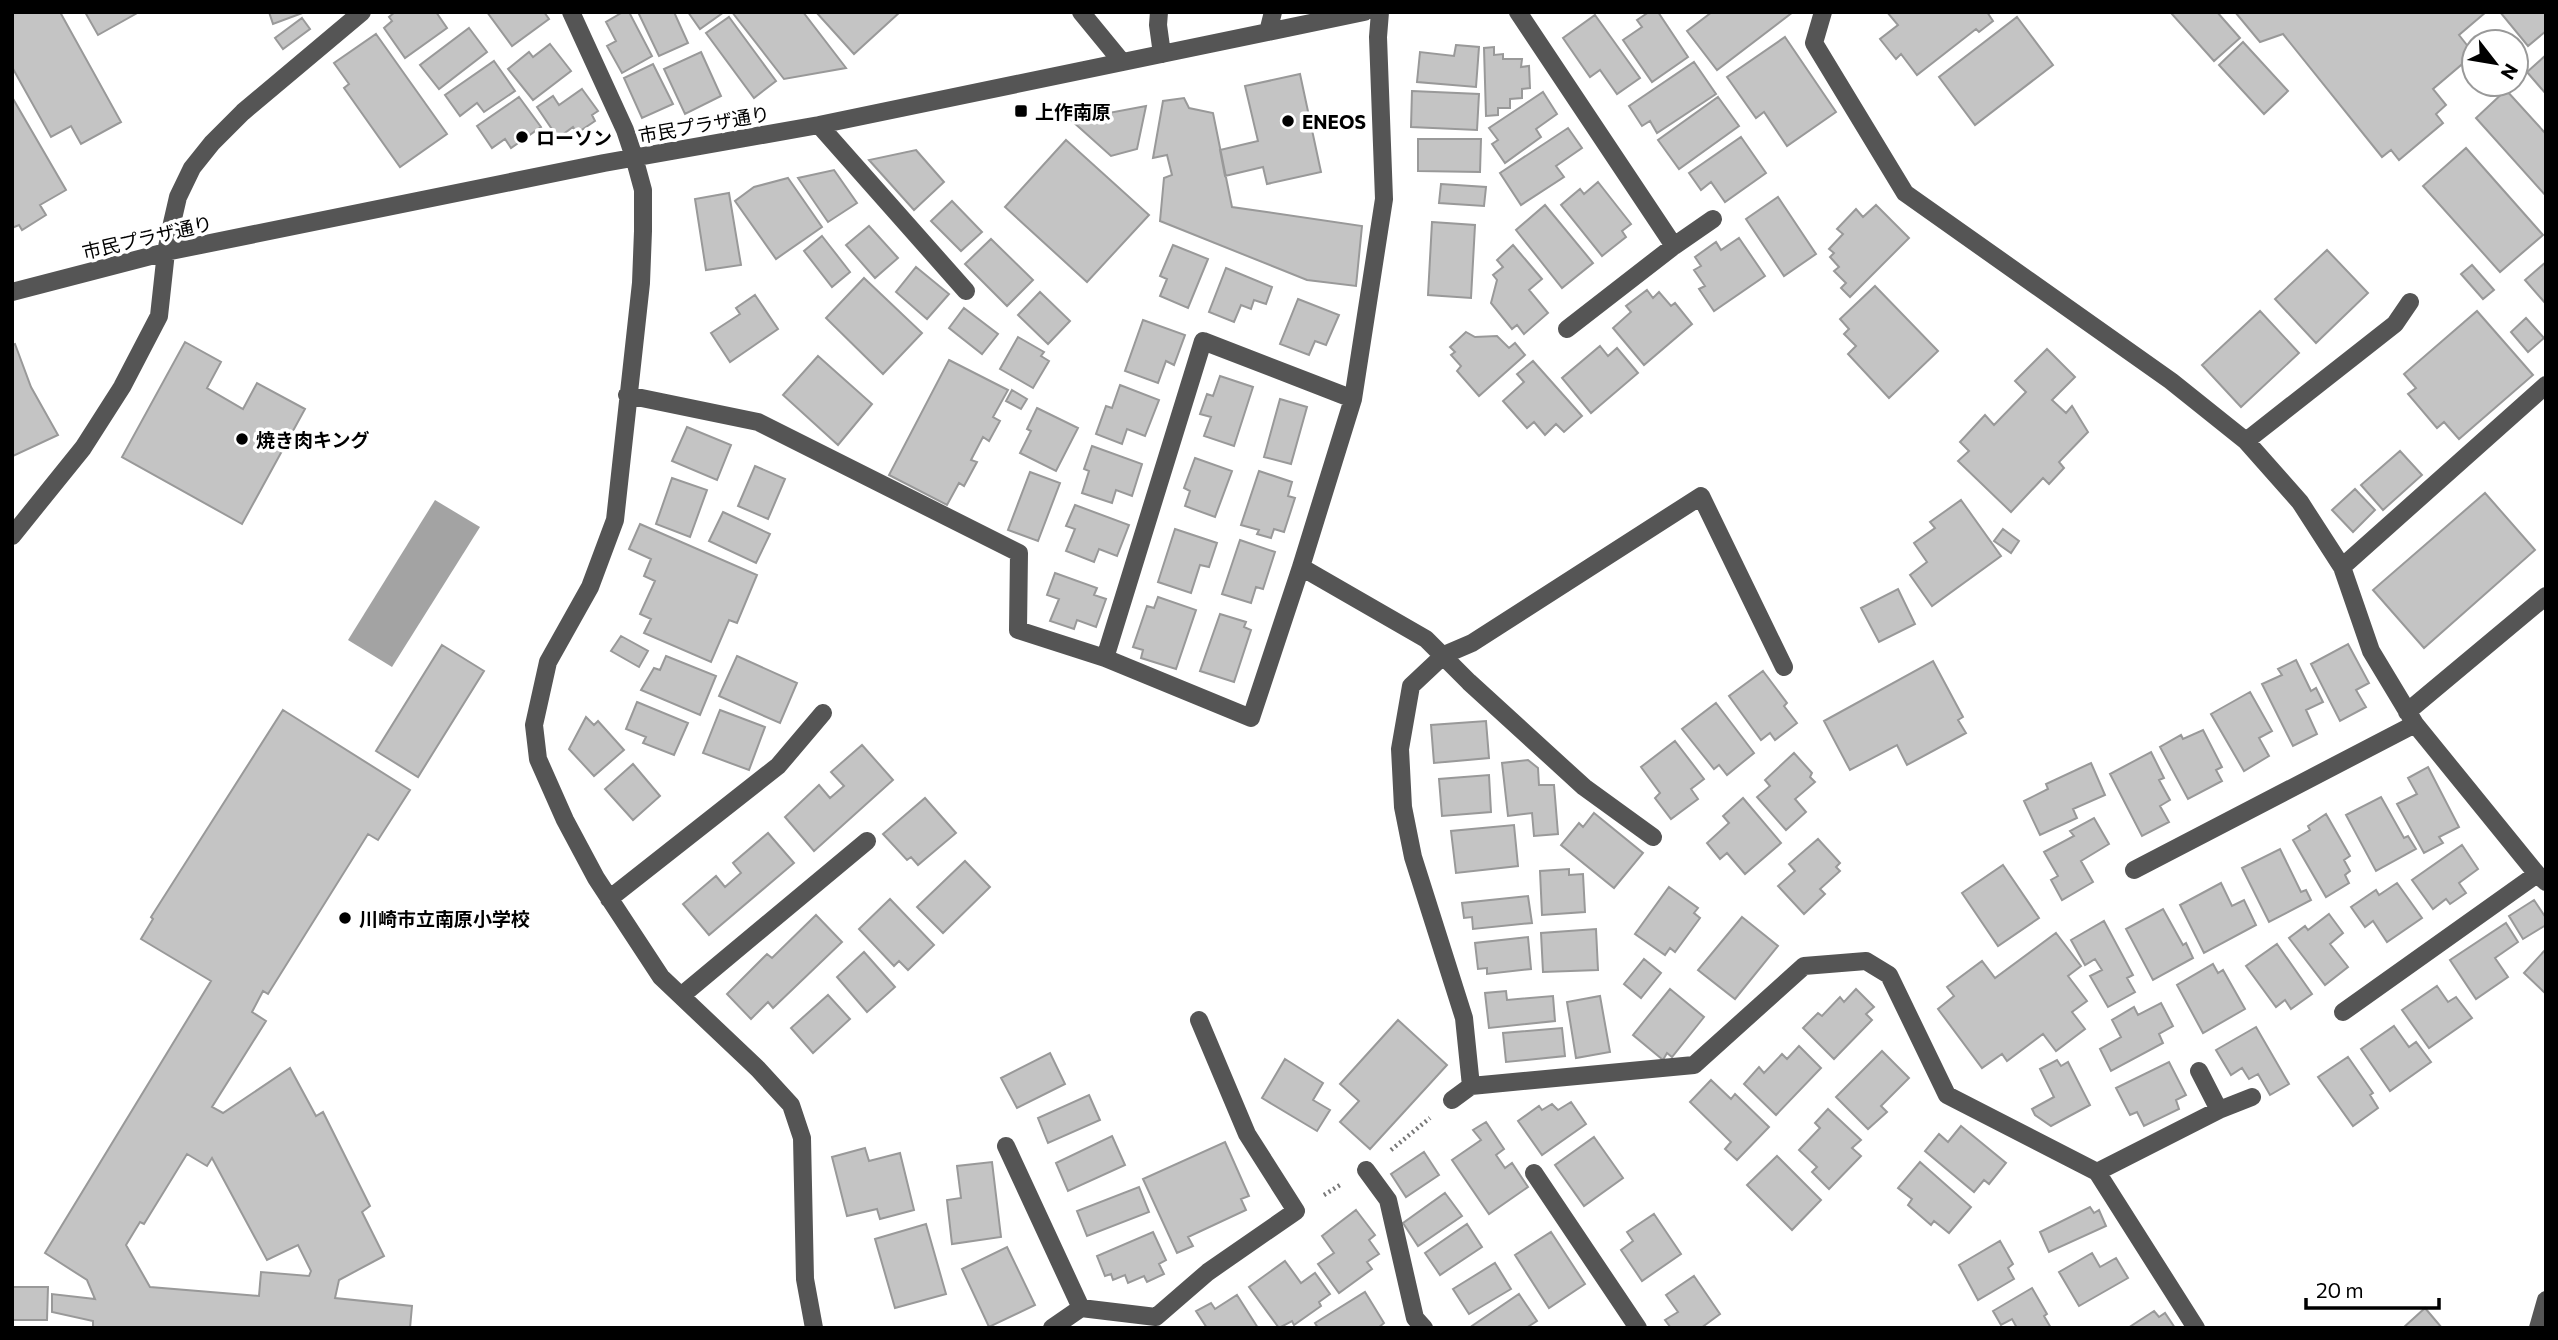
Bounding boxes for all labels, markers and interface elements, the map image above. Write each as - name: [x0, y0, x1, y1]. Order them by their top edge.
- north arrow: [2460, 28, 2530, 98]
- text: N: [2496, 60, 2524, 84]
- place label: 上作南原: [1035, 100, 1111, 123]
- street label: 市民プラザ通り: [637, 101, 771, 147]
- marker: 上作南原: [1013, 103, 1029, 119]
- place label: ENEOS: [1302, 110, 1366, 133]
- marker: ENEOS: [1280, 113, 1296, 129]
- place label: ローソン: [536, 126, 612, 149]
- marker: ローソン: [514, 129, 530, 145]
- street label: 市民プラザ通り: [80, 211, 214, 263]
- place label: 焼き肉キング: [256, 428, 369, 451]
- marker: 焼き肉キング: [234, 431, 250, 447]
- place label: 川崎市立南原小学校: [359, 907, 530, 930]
- marker: 川崎市立南原小学校: [337, 910, 353, 926]
- scale bar: [2306, 1266, 2439, 1310]
- text: 20 m: [2316, 1277, 2364, 1302]

